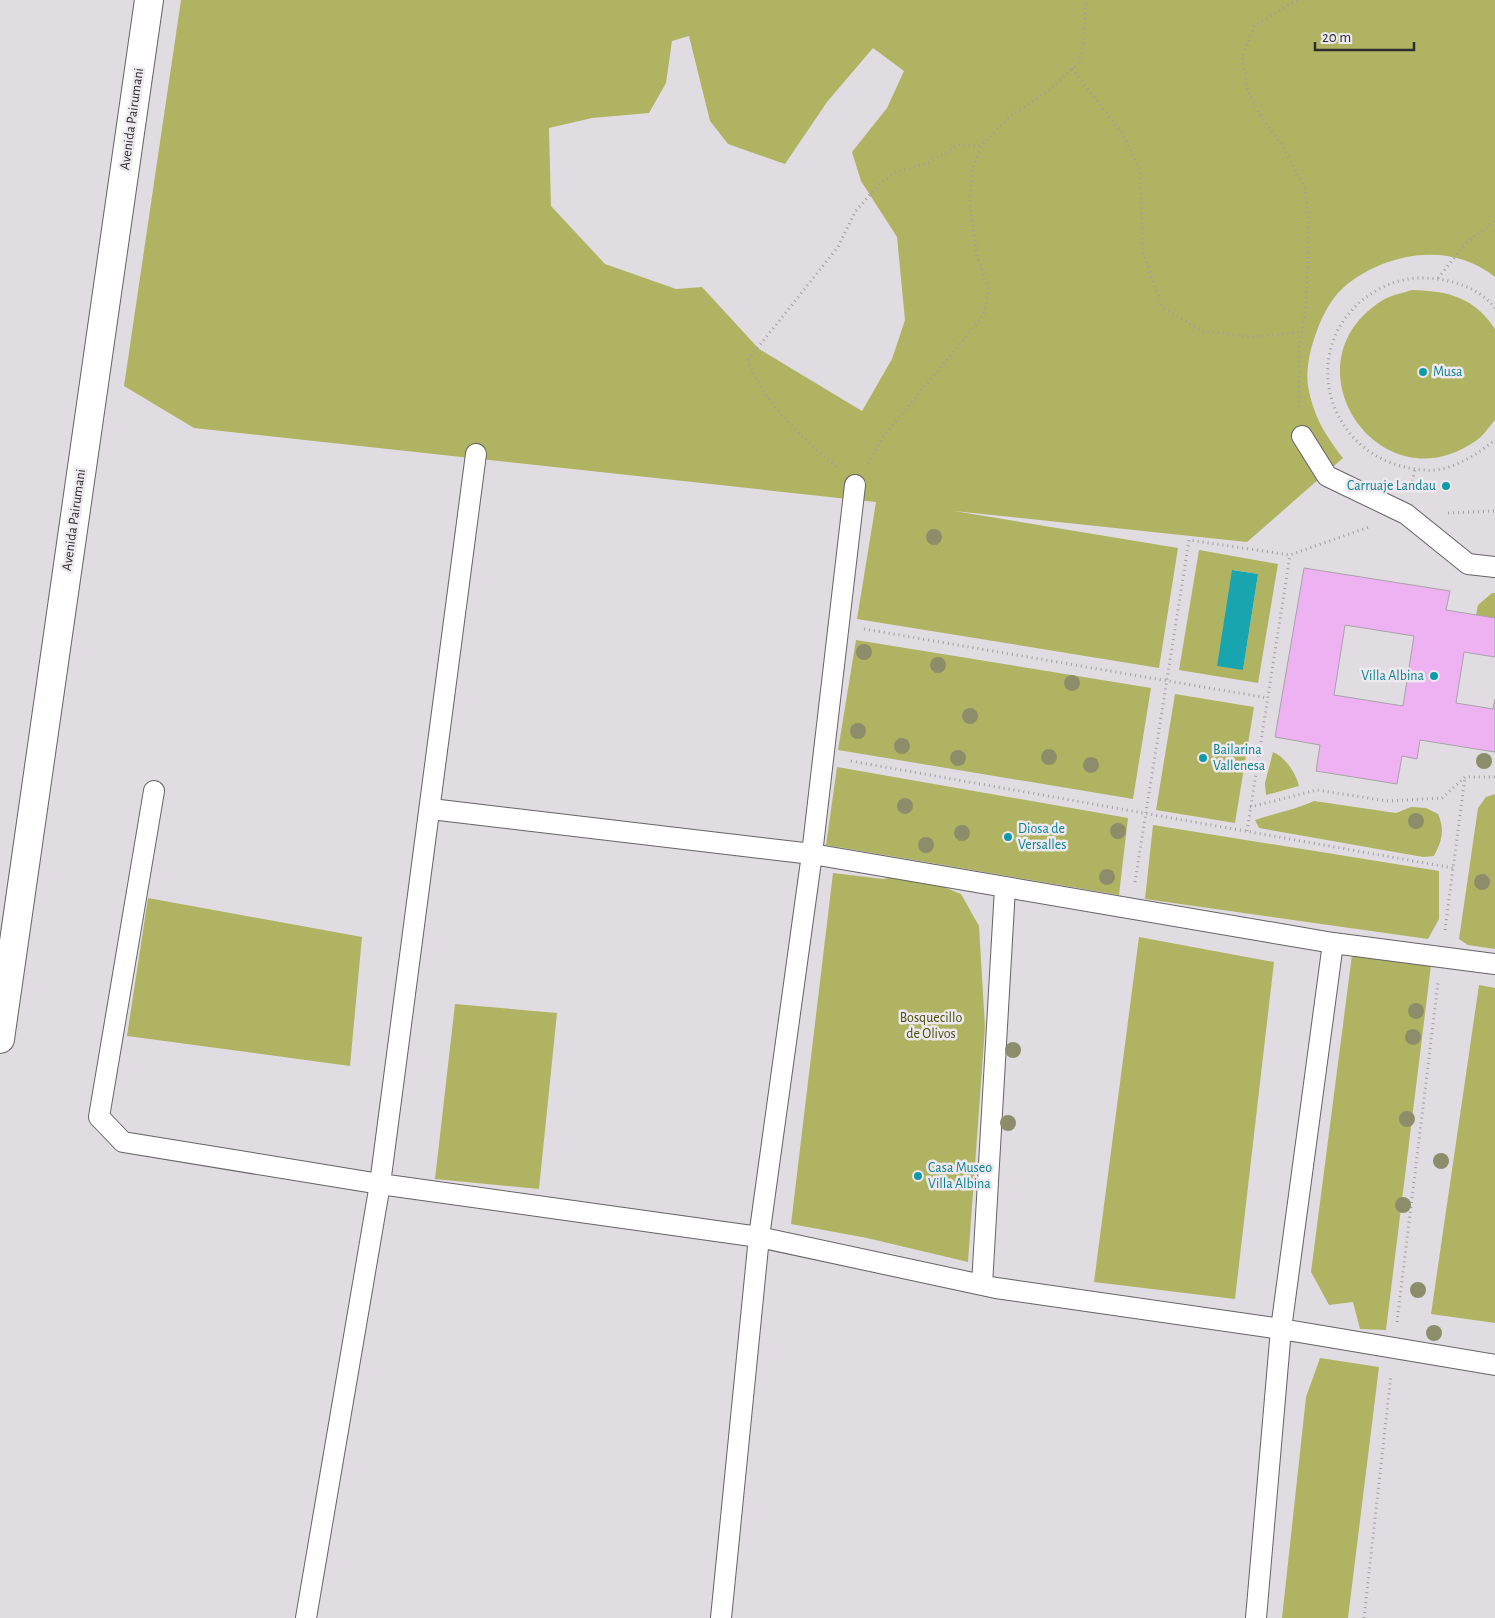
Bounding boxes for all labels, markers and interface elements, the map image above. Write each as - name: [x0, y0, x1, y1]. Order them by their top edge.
- scale bar: [1315, 20, 1414, 52]
- text: 20 m: [1322, 30, 1351, 45]
- street label: Avenida Pairumani: [118, 67, 146, 171]
- place label: Musa: [1433, 365, 1463, 379]
- marker: Musa: [1417, 366, 1429, 378]
- street label: Avenida Pairumani: [60, 468, 88, 572]
- place label: Carruaje Landau: [1347, 479, 1436, 493]
- marker: Carruaje Landau: [1440, 480, 1452, 492]
- place label: Villa Albina: [1361, 669, 1425, 683]
- marker: Villa Albina: [1428, 670, 1440, 682]
- place label: Bailarina Vallenesa: [1213, 743, 1266, 773]
- marker: Bailarina Vallenesa: [1197, 752, 1209, 764]
- place label: Diosa de Versalles: [1018, 822, 1066, 852]
- marker: Diosa de Versalles: [1002, 831, 1014, 843]
- park label: Bosquecillo de Olivos: [900, 1011, 962, 1041]
- place label: Casa Museo Villa Albina: [928, 1161, 992, 1191]
- marker: Casa Museo Villa Albina: [912, 1170, 924, 1182]

